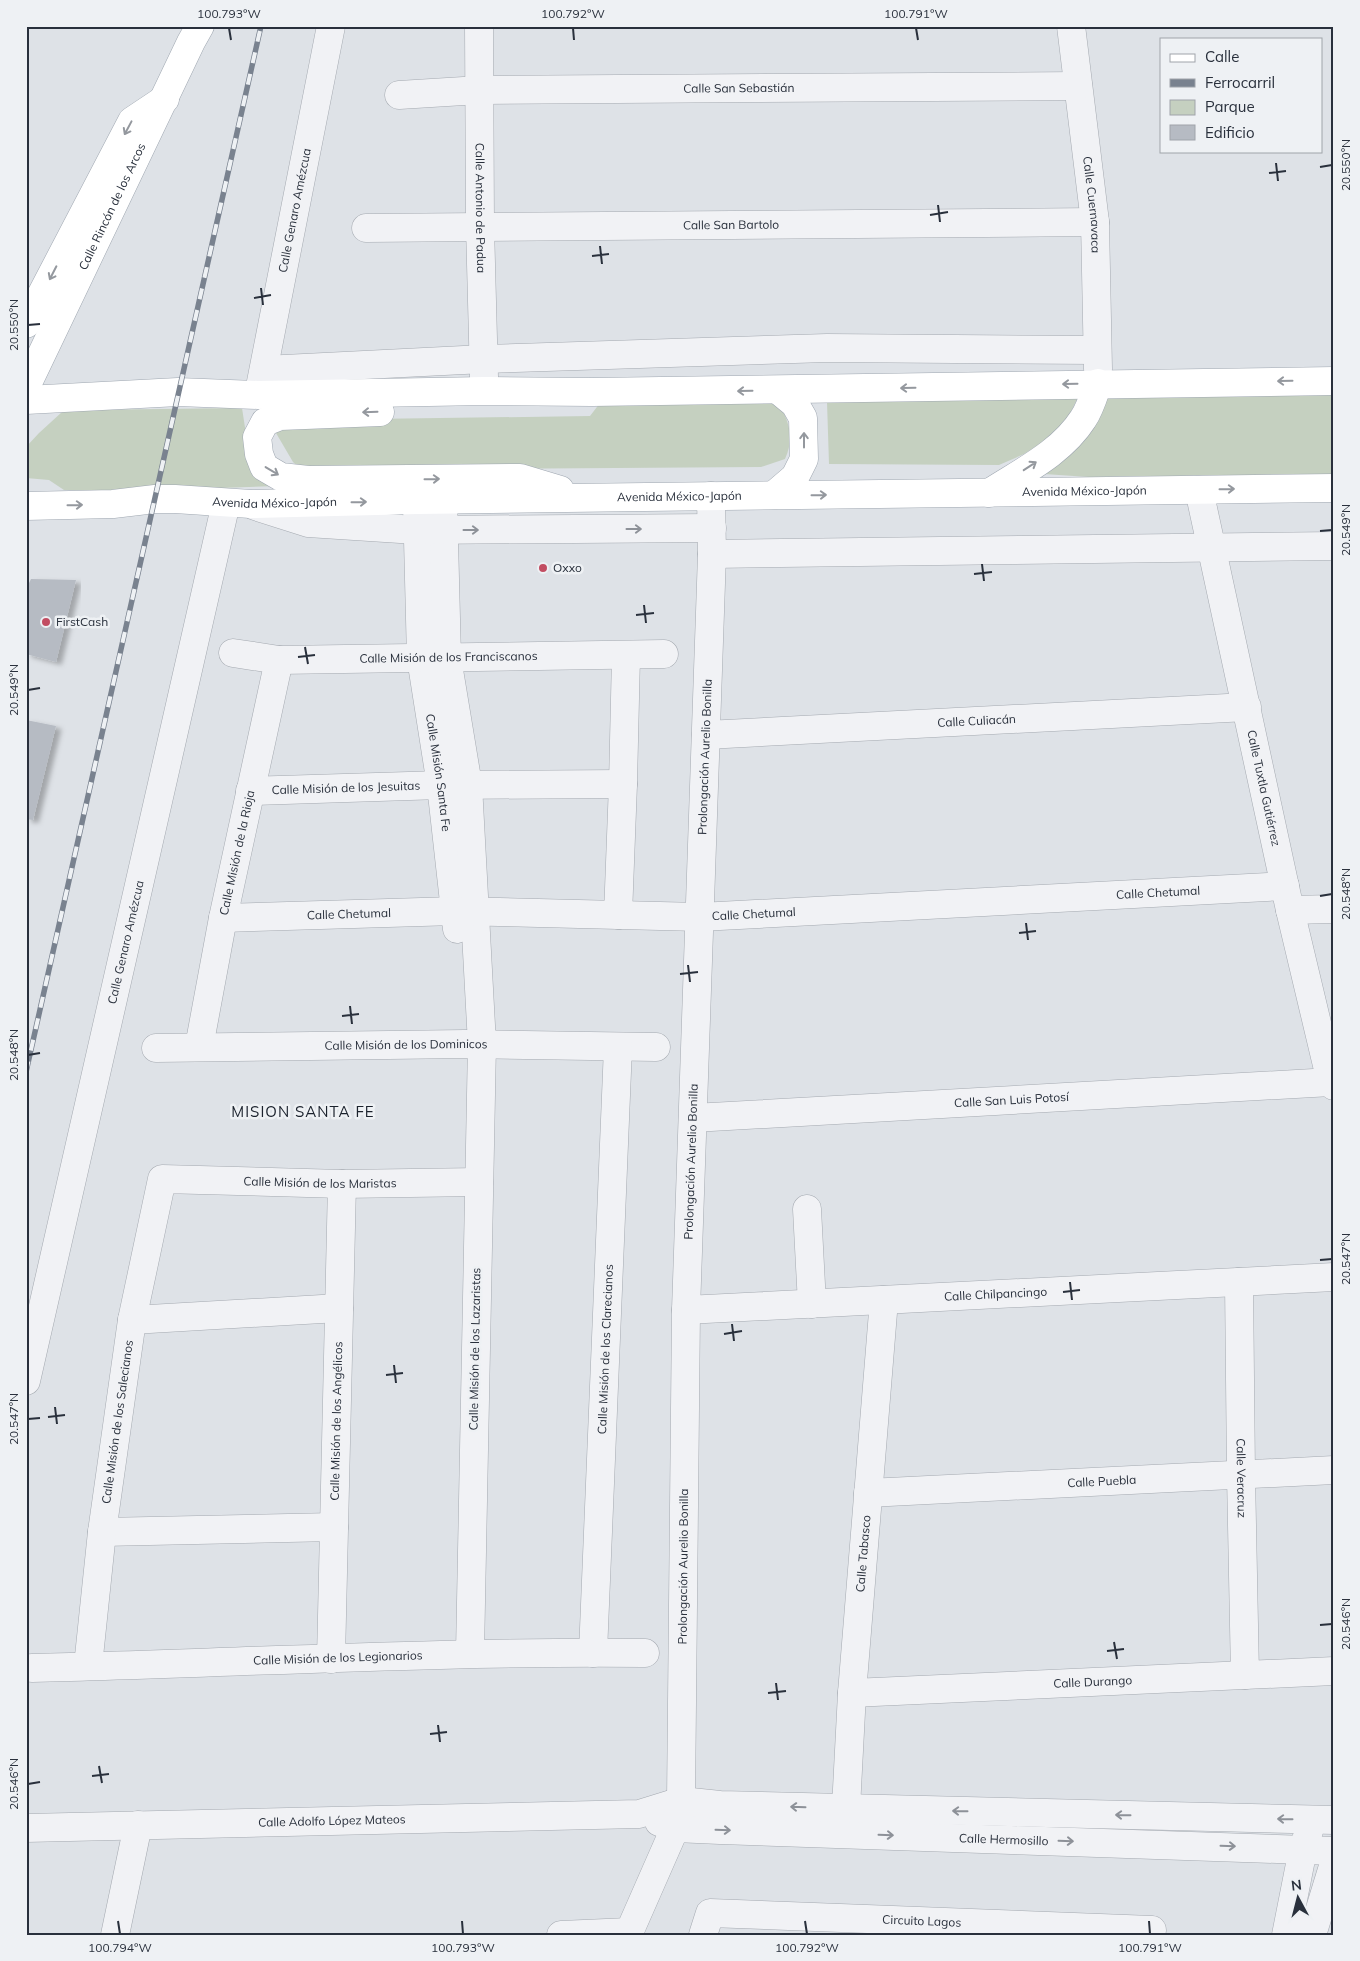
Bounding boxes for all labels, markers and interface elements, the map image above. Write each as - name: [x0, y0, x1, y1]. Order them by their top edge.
- text: 100.793°W: [197, 6, 261, 21]
- text: 100.792°W: [541, 6, 605, 21]
- text: 100.791°W: [884, 6, 948, 21]
- legend: [1160, 38, 1322, 152]
- text: Calle: [1205, 47, 1239, 66]
- text: Ferrocarril: [1205, 73, 1275, 92]
- street label: Calle San Sebastián: [683, 80, 794, 96]
- text: Parque: [1205, 97, 1255, 116]
- one-way arrow: [123, 121, 133, 136]
- text: Edificio: [1205, 123, 1255, 142]
- text: 20.550°N: [1338, 139, 1353, 191]
- street label: Calle Rincón de los Arcos: [75, 140, 149, 272]
- street label: Calle Antonio de Padua: [473, 143, 489, 273]
- street label: Calle Genaro Amézcua: [275, 147, 314, 274]
- street label: Calle Cuernavaca: [1080, 155, 1104, 253]
- street label: Calle San Bartolo: [683, 217, 779, 232]
- one-way arrow: [48, 265, 58, 280]
- text: 20.550°N: [6, 299, 21, 351]
- one-way arrow: [1277, 376, 1294, 386]
- one-way arrow: [1062, 379, 1078, 389]
- one-way arrow: [900, 383, 916, 392]
- one-way arrow: [737, 386, 754, 396]
- one-way arrow: [362, 407, 378, 417]
- one-way arrow: [799, 432, 808, 448]
- one-way arrow: [1023, 461, 1037, 471]
- one-way arrow: [264, 467, 278, 477]
- one-way arrow: [424, 474, 440, 484]
- street label: Avenida México-Japón: [1022, 482, 1147, 499]
- one-way arrow: [1218, 484, 1235, 494]
- street label: Avenida México-Japón: [617, 488, 742, 504]
- one-way arrow: [811, 490, 827, 499]
- street label: Avenida México-Japón: [212, 493, 337, 511]
- one-way arrow: [351, 497, 367, 506]
- one-way arrow: [66, 500, 83, 510]
- text: 20.549°N: [1338, 504, 1353, 556]
- one-way arrow: [626, 524, 642, 533]
- one-way arrow: [463, 525, 479, 535]
- place label: Oxxo: [553, 560, 582, 575]
- marker: Oxxo: [537, 562, 549, 574]
- place label: FirstCash: [56, 614, 108, 629]
- marker: FirstCash: [40, 616, 52, 628]
- street label: Calle Misión de los Franciscanos: [359, 648, 538, 666]
- text: 20.549°N: [6, 664, 21, 716]
- street label: Prolongación Aurelio Bonilla: [694, 679, 715, 835]
- street label: Calle Culiacán: [937, 711, 1016, 730]
- street label: Calle Misión Santa Fe: [423, 713, 454, 832]
- street label: Calle Tuxtla Gutiérrez: [1244, 728, 1284, 847]
- street label: Calle Misión de los Jesuitas: [271, 778, 421, 797]
- street label: Calle Misión de la Rioja: [216, 789, 258, 917]
- text: 20.548°N: [1338, 868, 1353, 920]
- street label: Calle Genaro Amézcua: [104, 879, 147, 1005]
- street label: Calle Chetumal: [1116, 883, 1201, 902]
- street label: Calle Chetumal: [711, 904, 796, 923]
- street label: Calle Chetumal: [307, 905, 391, 922]
- text: 20.548°N: [6, 1029, 21, 1081]
- street label: Calle Misión de los Dominicos: [324, 1036, 488, 1053]
- street label: Prolongación Aurelio Bonilla: [680, 1083, 701, 1240]
- street label: Calle San Luis Potosí: [954, 1089, 1070, 1110]
- district label: MISION SANTA FE: [231, 1102, 375, 1121]
- street label: Calle Misión de los Maristas: [243, 1173, 397, 1191]
- text: 20.547°N: [1338, 1233, 1353, 1285]
- street label: Calle Misión de los Clarecianos: [594, 1264, 616, 1435]
- street label: Calle Misión de los Lazaristas: [466, 1267, 483, 1431]
- street label: Calle Chilpancingo: [944, 1284, 1048, 1304]
- street label: Calle Misión de los Salecianos: [98, 1339, 136, 1505]
- street label: Calle Misión de los Angélicos: [327, 1341, 345, 1501]
- text: 20.547°N: [6, 1393, 21, 1445]
- street label: Calle Veracruz: [1234, 1438, 1250, 1518]
- street label: Calle Puebla: [1067, 1472, 1137, 1490]
- street label: Prolongación Aurelio Bonilla: [675, 1488, 691, 1645]
- street label: Calle Tabasco: [852, 1514, 873, 1593]
- text: 20.546°N: [1338, 1598, 1353, 1650]
- street label: Calle Misión de los Legionarios: [253, 1647, 423, 1668]
- street label: Calle Durango: [1053, 1672, 1133, 1691]
- text: 20.546°N: [6, 1758, 21, 1810]
- one-way arrow: [790, 1802, 806, 1812]
- one-way arrow: [952, 1806, 968, 1816]
- one-way arrow: [1115, 1810, 1131, 1820]
- street label: Calle Adolfo López Mateos: [258, 1811, 406, 1830]
- one-way arrow: [1277, 1814, 1294, 1824]
- one-way arrow: [715, 1825, 731, 1835]
- street label: Calle Hermosillo: [959, 1830, 1049, 1848]
- one-way arrow: [877, 1831, 893, 1840]
- one-way arrow: [1057, 1836, 1073, 1846]
- one-way arrow: [1220, 1842, 1236, 1851]
- north arrow: [1272, 1874, 1322, 1924]
- text: N: [1290, 1876, 1303, 1895]
- street label: Circuito Lagos: [882, 1912, 962, 1930]
- text: 100.794°W: [88, 1940, 152, 1955]
- text: 100.793°W: [431, 1940, 495, 1955]
- text: 100.792°W: [775, 1940, 839, 1955]
- text: 100.791°W: [1118, 1940, 1182, 1955]

